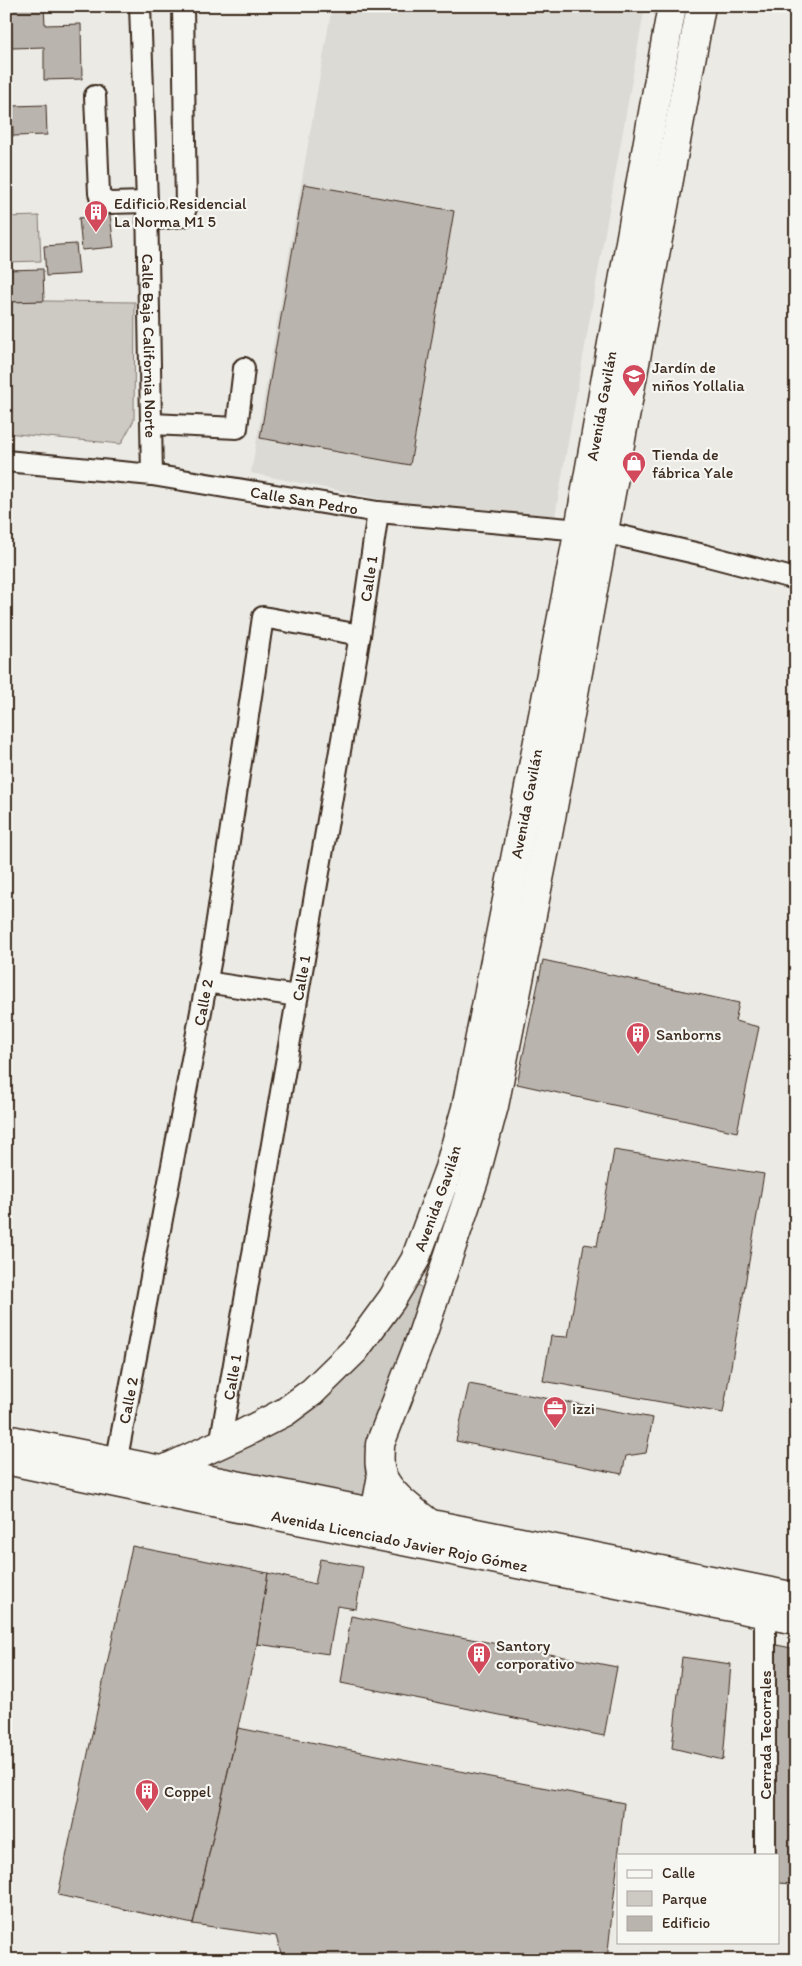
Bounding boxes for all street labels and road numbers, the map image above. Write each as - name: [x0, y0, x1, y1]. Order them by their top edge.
- street label: Calle Baja California Norte: [138, 253, 161, 438]
- street label: Avenida Gavilán: [582, 349, 620, 462]
- street label: Calle San Pedro: [249, 482, 360, 518]
- street label: Calle 1: [355, 554, 381, 603]
- street label: Avenida Gavilán: [506, 747, 546, 860]
- street label: Calle 1: [287, 953, 314, 1002]
- street label: Calle 2: [189, 977, 217, 1027]
- street label: Avenida Gavilán: [410, 1143, 464, 1254]
- street label: Calle 1: [218, 1352, 245, 1401]
- street label: Calle 2: [114, 1375, 142, 1425]
- street label: Avenida Licenciado Javier Rojo Gómez: [270, 1506, 530, 1576]
- street label: Cerrada Tecorrales: [756, 1670, 775, 1800]

